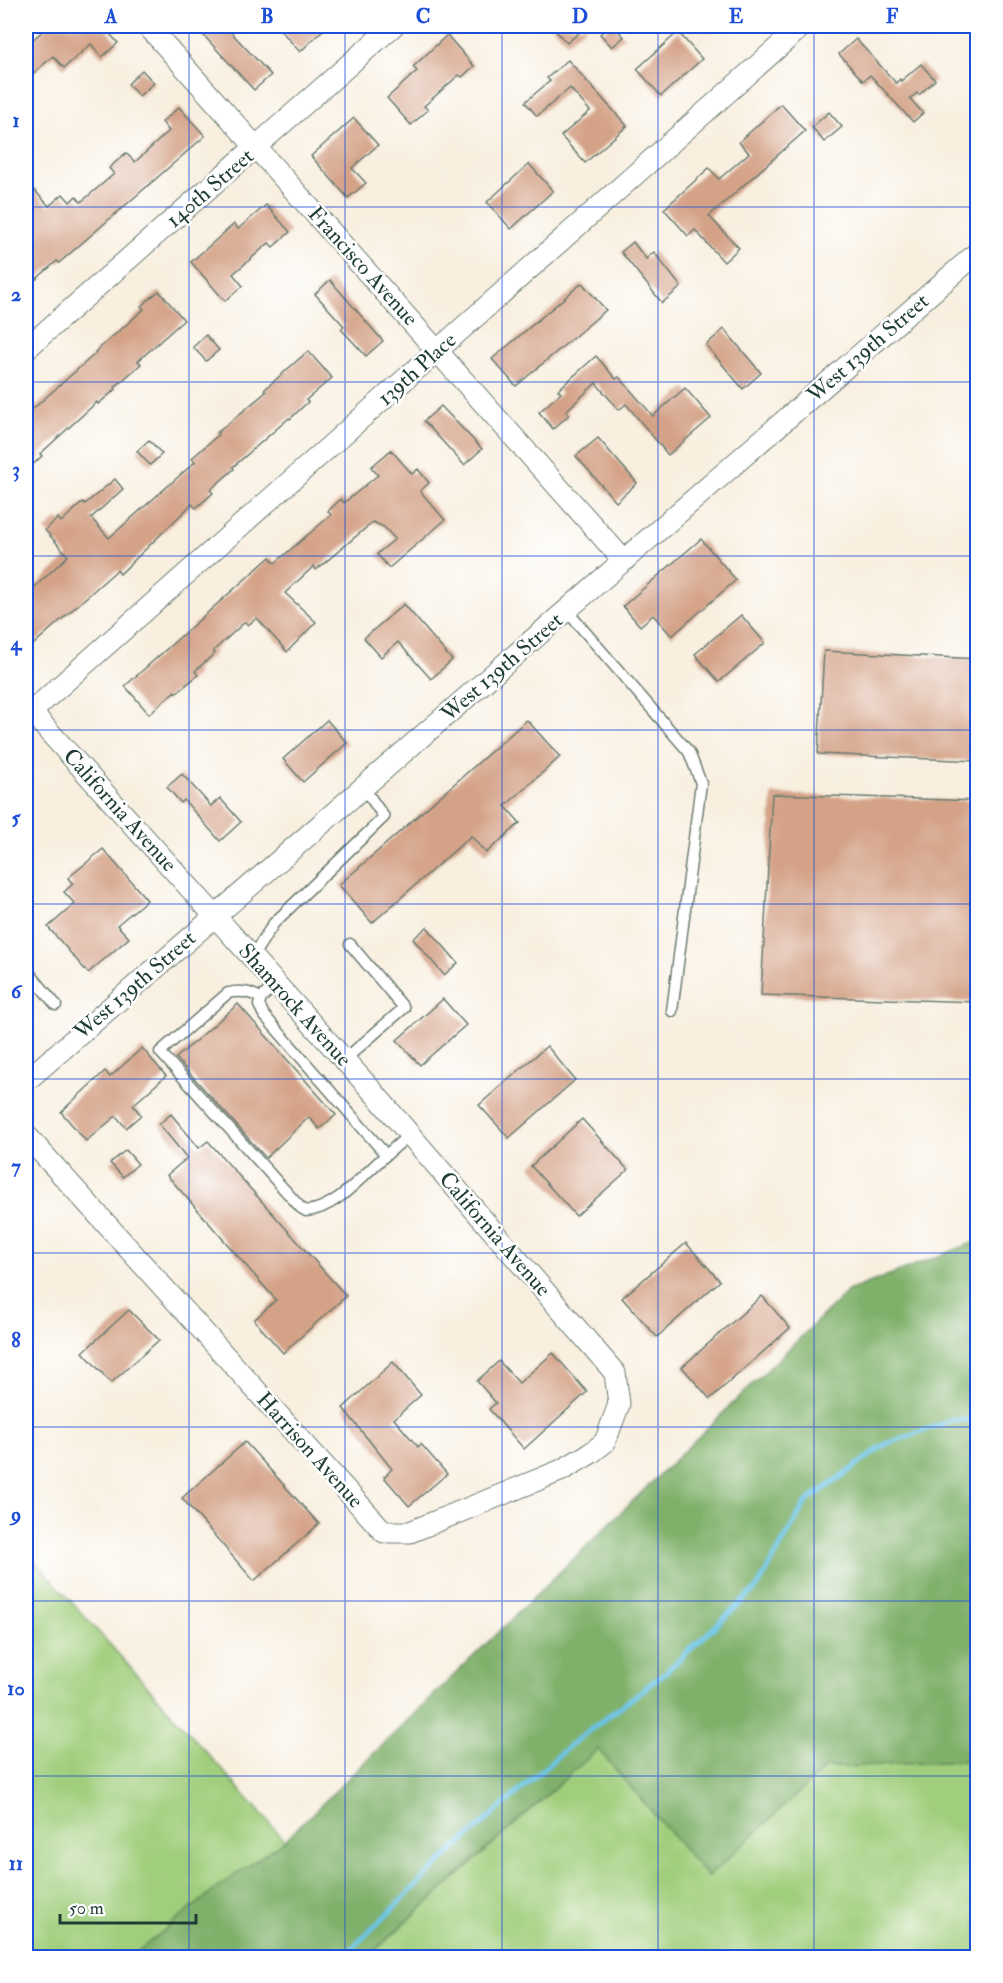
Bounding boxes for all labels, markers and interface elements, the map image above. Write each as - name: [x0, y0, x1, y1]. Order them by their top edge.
- text: A: [104, 4, 118, 29]
- text: B: [260, 4, 274, 29]
- text: C: [416, 4, 430, 29]
- text: D: [572, 4, 588, 29]
- text: E: [729, 4, 744, 29]
- text: F: [886, 4, 899, 29]
- text: 1: [12, 108, 20, 133]
- street label: 140th Street: [160, 142, 260, 234]
- street label: Francisco Avenue: [302, 200, 424, 332]
- text: 2: [11, 282, 21, 307]
- street label: West 139th Street: [800, 287, 935, 409]
- street label: 139th Place: [372, 326, 462, 412]
- text: 3: [12, 457, 20, 482]
- street label: West 139th Street: [434, 606, 569, 728]
- text: 4: [10, 631, 23, 656]
- street label: California Avenue: [57, 742, 183, 878]
- text: 5: [12, 805, 22, 830]
- street label: West 139th Street: [67, 924, 202, 1046]
- street label: Shamrock Avenue: [232, 938, 358, 1072]
- text: 6: [11, 979, 23, 1004]
- text: 7: [11, 1154, 21, 1179]
- street label: California Avenue: [433, 1166, 557, 1302]
- text: 8: [11, 1328, 21, 1353]
- street label: Harrison Avenue: [250, 1386, 370, 1514]
- text: 9: [9, 1502, 21, 1527]
- text: 10: [7, 1676, 25, 1701]
- text: 11: [9, 1851, 23, 1876]
- scale bar: [60, 1887, 196, 1925]
- text: 50 m: [69, 1897, 104, 1920]

